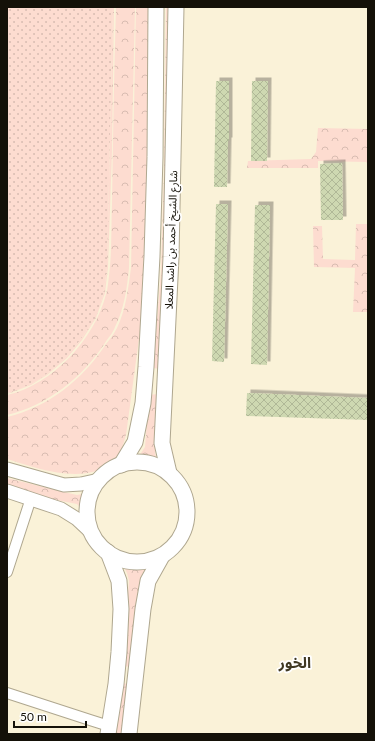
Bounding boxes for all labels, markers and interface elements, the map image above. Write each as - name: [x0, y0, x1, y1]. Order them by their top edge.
- street label: شارع الشيخ أحمد بن راشد المعلا: [162, 170, 181, 310]
- district label: الخور: [278, 653, 311, 672]
- scale bar: [14, 703, 86, 729]
- text: 50 m: [20, 709, 47, 724]

